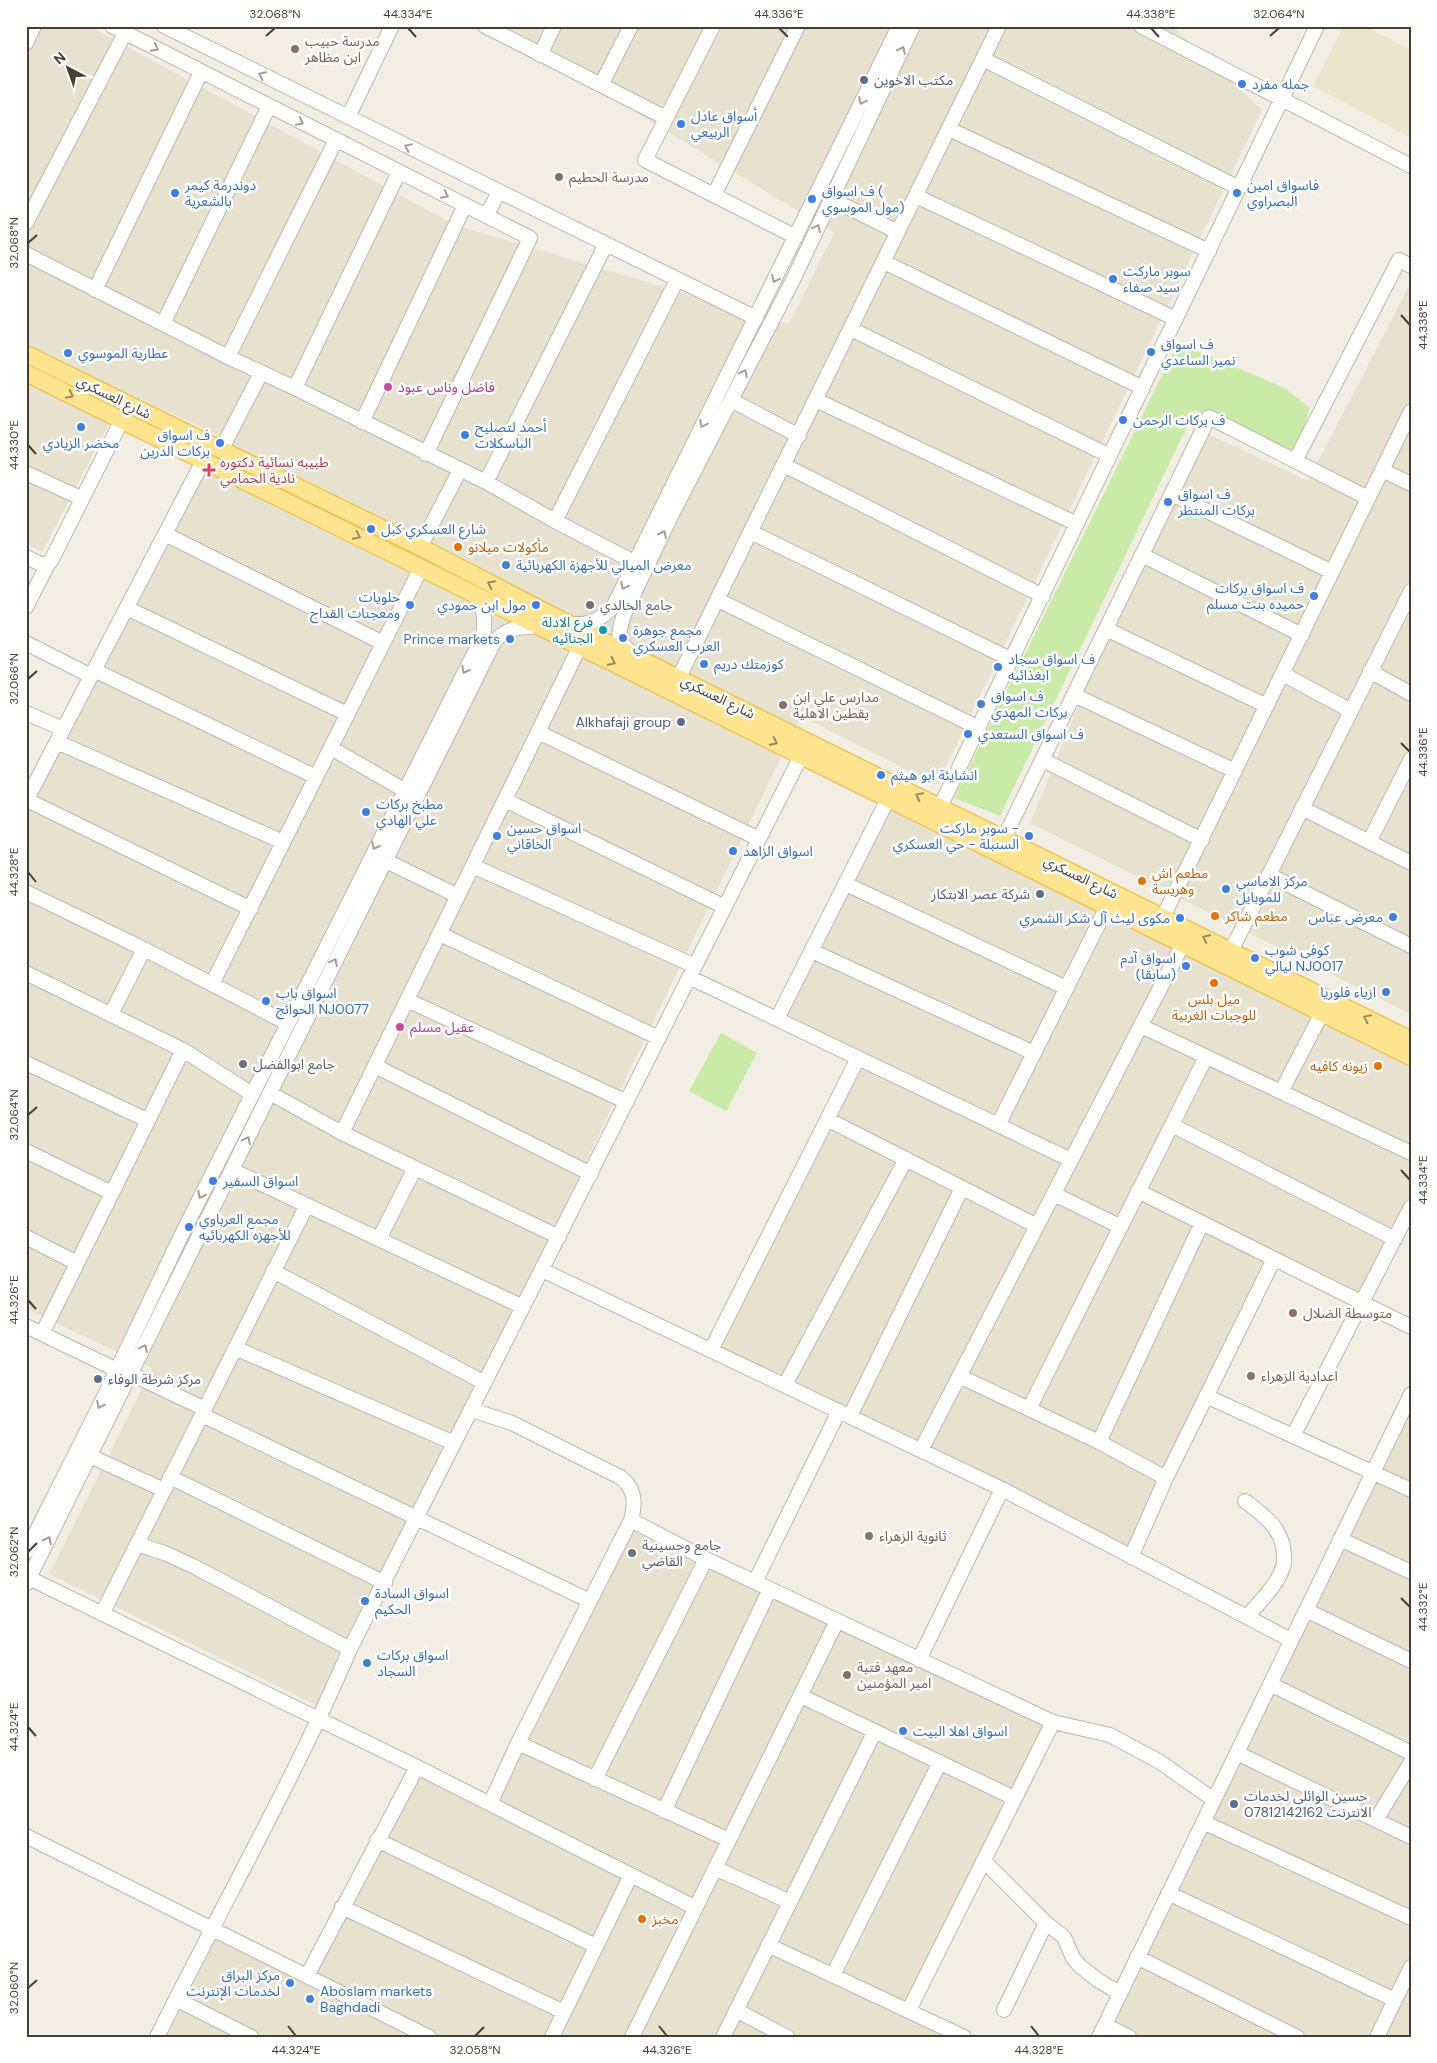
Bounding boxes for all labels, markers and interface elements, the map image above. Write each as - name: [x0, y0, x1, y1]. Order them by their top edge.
- text: 32.068°N: [249, 6, 301, 22]
- text: 44.334°E: [383, 6, 433, 22]
- text: 44.336°E: [754, 6, 804, 22]
- text: 44.338°E: [1126, 6, 1176, 22]
- text: 32.064°N: [1253, 6, 1305, 22]
- place label: مدرسة حبيب ابن مظاهر: [304, 32, 380, 66]
- north arrow: [42, 42, 92, 92]
- one-way arrow: [150, 42, 159, 52]
- marker: مدرسة حبيب ابن مظاهر: [289, 43, 301, 55]
- one-way arrow: [896, 46, 906, 55]
- text: N: [50, 48, 69, 68]
- one-way arrow: [258, 71, 267, 81]
- place label: مكتب الاخوين: [874, 71, 953, 89]
- marker: مكتب الاخوين: [858, 74, 870, 86]
- place label: جمله مفرد: [1252, 75, 1309, 93]
- marker: جمله مفرد: [1236, 78, 1248, 90]
- one-way arrow: [858, 96, 868, 105]
- place label: أسواق عادل الربيعي: [691, 107, 758, 143]
- one-way arrow: [295, 116, 304, 126]
- marker: أسواق عادل الربيعي: [675, 118, 687, 130]
- one-way arrow: [404, 143, 413, 153]
- place label: مدرسة الحطيم: [569, 168, 649, 188]
- marker: مدرسة الحطيم: [553, 171, 565, 183]
- place label: دوندرمة كيمر بالشعرية: [184, 176, 257, 210]
- place label: فاسواق امين البصراوي: [1247, 176, 1319, 212]
- place label: ف اسواق ( مول الموسوي): [822, 182, 905, 218]
- marker: دوندرمة كيمر بالشعرية: [169, 187, 181, 199]
- marker: فاسواق امين البصراوي: [1231, 187, 1243, 199]
- one-way arrow: [440, 189, 449, 199]
- marker: ف اسواق ( مول الموسوي): [806, 193, 818, 205]
- text: 32.068°N: [6, 217, 22, 269]
- one-way arrow: [811, 224, 821, 233]
- place label: سوبر ماركت سيد صفاء: [1123, 262, 1191, 296]
- one-way arrow: [771, 273, 781, 282]
- marker: سوبر ماركت سيد صفاء: [1107, 273, 1119, 285]
- text: 44.338°E: [1415, 300, 1431, 350]
- place label: ف اسواق نمير الساعدي: [1161, 335, 1236, 371]
- place label: عطارية الموسوي: [78, 344, 168, 364]
- marker: ف اسواق نمير الساعدي: [1145, 346, 1157, 358]
- marker: عطارية الموسوي: [62, 347, 74, 359]
- one-way arrow: [738, 370, 748, 379]
- street label: شارع العسكري: [73, 371, 154, 425]
- place label: فاضل وناس عبود: [398, 378, 495, 396]
- marker: فاضل وناس عبود: [382, 381, 394, 393]
- one-way arrow: [65, 389, 74, 399]
- place label: ف بركات الرحمن: [1133, 411, 1225, 429]
- marker: ف بركات الرحمن: [1117, 414, 1129, 426]
- place label: أحمد لتصليح الباسكلات: [475, 418, 547, 452]
- one-way arrow: [699, 419, 709, 428]
- text: 44.330°E: [6, 420, 22, 470]
- marker: مخضر الزيادي: [75, 421, 87, 433]
- place label: ف اسواق بركات الدرين: [140, 426, 210, 460]
- marker: أحمد لتصليح الباسكلات: [459, 429, 471, 441]
- place label: مخضر الزيادي: [43, 434, 119, 454]
- marker: ف اسواق بركات الدرين: [214, 437, 226, 449]
- place label: طبيبه نسائية دكتوره نادية الحمامي: [220, 453, 329, 489]
- marker: طبيبه نسائية دكتوره نادية الحمامي: [202, 463, 216, 477]
- place label: ف اسواق بركات المنتظر: [1177, 485, 1255, 519]
- marker: ف اسواق بركات المنتظر: [1162, 496, 1174, 508]
- place label: شارع العسكري كبل: [381, 520, 486, 540]
- marker: شارع العسكري كبل: [365, 523, 377, 535]
- one-way arrow: [352, 530, 361, 540]
- one-way arrow: [657, 530, 667, 539]
- place label: مأكولات ميلانو: [468, 538, 549, 556]
- marker: مأكولات ميلانو: [452, 541, 464, 553]
- place label: معرض الميالي للأجهزة الكهربائية: [516, 556, 692, 576]
- marker: معرض الميالي للأجهزة الكهربائية: [500, 559, 512, 571]
- place label: ف اسواق بركات حميده بنت مسلم: [1207, 579, 1304, 615]
- one-way arrow: [487, 580, 496, 590]
- one-way arrow: [620, 581, 630, 590]
- place label: حلويات ومعجنات القداح: [310, 588, 400, 624]
- marker: ف اسواق بركات حميده بنت مسلم: [1308, 590, 1320, 602]
- place label: مول ابن حمودي: [437, 596, 526, 616]
- place label: جامع الخالدي: [600, 596, 673, 616]
- marker: حلويات ومعجنات القداح: [404, 599, 416, 611]
- marker: مول ابن حمودي: [530, 599, 542, 611]
- marker: جامع الخالدي: [584, 599, 596, 611]
- place label: فرع الادلة الجنائيه: [542, 613, 593, 647]
- place label: مجمع جوهرة العرب العسكري: [633, 621, 720, 657]
- marker: فرع الادلة الجنائيه: [597, 624, 609, 636]
- place label: Prince markets: [404, 630, 500, 648]
- marker: مجمع جوهرة العرب العسكري: [617, 632, 629, 644]
- marker: Prince markets: [504, 633, 516, 645]
- place label: ف اسواق سجاد ابغذائيه: [1008, 650, 1095, 684]
- text: 32.066°N: [6, 653, 22, 705]
- place label: كوزمتك دريم: [714, 655, 784, 675]
- one-way arrow: [607, 656, 616, 666]
- marker: كوزمتك دريم: [698, 658, 710, 670]
- marker: ف اسواق سجاد ابغذائيه: [992, 661, 1004, 673]
- one-way arrow: [461, 665, 471, 674]
- street label: شارع العسكري: [677, 671, 758, 725]
- place label: ف اسواق بركات المهدي: [991, 687, 1068, 723]
- place label: مدارس علي ابن يقطين الاهلية: [793, 688, 879, 722]
- marker: ف اسواق بركات المهدي: [975, 698, 987, 710]
- marker: مدارس علي ابن يقطين الاهلية: [777, 699, 789, 711]
- place label: Alkhafaji group: [575, 713, 671, 731]
- marker: Alkhafaji group: [675, 716, 687, 728]
- place label: ف اسواق الستعدي: [978, 725, 1084, 745]
- text: 44.336°E: [1415, 727, 1431, 777]
- marker: ف اسواق الستعدي: [962, 728, 974, 740]
- one-way arrow: [769, 736, 778, 746]
- place label: انشايئة ابو هيثم: [891, 766, 977, 786]
- marker: انشايئة ابو هيثم: [875, 769, 887, 781]
- one-way arrow: [915, 792, 924, 802]
- place label: مطبخ بركات علي الهادي: [376, 795, 443, 831]
- marker: مطبخ بركات علي الهادي: [360, 806, 372, 818]
- place label: اسواق حسين الخاقاني: [507, 819, 581, 855]
- place label: سوبر ماركت - السنبلة - حي العسكري: [893, 819, 1019, 855]
- marker: اسواق حسين الخاقاني: [491, 830, 503, 842]
- marker: سوبر ماركت - السنبلة - حي العسكري: [1023, 830, 1035, 842]
- one-way arrow: [371, 841, 381, 850]
- place label: اسواق الزاهد: [743, 842, 813, 860]
- marker: اسواق الزاهد: [727, 845, 739, 857]
- text: 44.328°E: [6, 847, 22, 896]
- street label: شارع العسكري: [1040, 851, 1121, 905]
- place label: مطعم اش وهريسة: [1152, 864, 1208, 898]
- place label: مركز الاماسي للموبايل: [1236, 872, 1308, 906]
- marker: مطعم اش وهريسة: [1136, 875, 1148, 887]
- marker: مركز الاماسي للموبايل: [1220, 883, 1232, 895]
- place label: شركة عصر الابتكار: [930, 885, 1030, 903]
- marker: شركة عصر الابتكار: [1034, 888, 1046, 900]
- place label: مطعم شاكر: [1224, 907, 1288, 927]
- place label: معرض عباس: [1308, 908, 1383, 926]
- place label: مكوى ليث آل شكر الشمري: [1019, 909, 1170, 929]
- marker: مطعم شاكر: [1209, 910, 1221, 922]
- marker: معرض عباس: [1387, 911, 1399, 923]
- marker: مكوى ليث آل شكر الشمري: [1174, 912, 1186, 924]
- one-way arrow: [1202, 934, 1211, 945]
- place label: كوفي شوب ليالي NJ0017: [1265, 941, 1343, 977]
- place label: اسواق آدم (سابقا): [1120, 949, 1176, 983]
- marker: كوفي شوب ليالي NJ0017: [1249, 952, 1261, 964]
- one-way arrow: [328, 958, 338, 967]
- marker: اسواق آدم (سابقا): [1180, 960, 1192, 972]
- marker: ميل بلس للوجبات الغربية: [1208, 977, 1220, 989]
- place label: ازياء فلوريا: [1320, 983, 1376, 1001]
- place label: اسواق باب الحوائج NJ0077: [276, 984, 369, 1020]
- marker: ازياء فلوريا: [1380, 986, 1392, 998]
- place label: ميل بلس للوجبات الغربية: [1172, 990, 1256, 1024]
- marker: اسواق باب الحوائج NJ0077: [260, 995, 272, 1007]
- one-way arrow: [1363, 1014, 1372, 1024]
- place label: عقيل مسلم: [410, 1018, 474, 1038]
- marker: عقيل مسلم: [394, 1021, 406, 1033]
- place label: جامع ابوالفضل: [253, 1055, 335, 1075]
- place label: زيونه كافيه: [1310, 1057, 1368, 1075]
- marker: جامع ابوالفضل: [237, 1058, 249, 1070]
- marker: زيونه كافيه: [1372, 1060, 1384, 1072]
- text: 32.064°N: [6, 1089, 22, 1141]
- one-way arrow: [241, 1136, 251, 1145]
- text: 44.334°E: [1415, 1155, 1431, 1205]
- place label: اسواق السفير: [222, 1172, 298, 1190]
- marker: اسواق السفير: [207, 1175, 219, 1187]
- one-way arrow: [197, 1190, 207, 1199]
- place label: مجمع العرباوي للأجهزه الكهربائيه: [199, 1210, 291, 1244]
- marker: مجمع العرباوي للأجهزه الكهربائيه: [183, 1221, 195, 1233]
- text: 44.326°E: [6, 1275, 22, 1325]
- place label: متوسطة الضلال: [1303, 1304, 1392, 1322]
- marker: متوسطة الضلال: [1287, 1307, 1299, 1319]
- one-way arrow: [138, 1344, 148, 1353]
- place label: اعدادية الزهراء: [1261, 1367, 1338, 1385]
- place label: مركز شرطة الوفاء: [108, 1370, 201, 1388]
- marker: اعدادية الزهراء: [1245, 1370, 1257, 1382]
- marker: مركز شرطة الوفاء: [92, 1373, 104, 1385]
- one-way arrow: [96, 1399, 106, 1408]
- text: 32.062°N: [6, 1527, 22, 1577]
- place label: ثانوية الزهراء: [879, 1527, 947, 1545]
- marker: ثانوية الزهراء: [863, 1530, 875, 1542]
- place label: جامع وحسينية القاضي: [642, 1536, 721, 1572]
- one-way arrow: [42, 1537, 52, 1546]
- marker: جامع وحسينية القاضي: [626, 1547, 638, 1559]
- text: 44.332°E: [1415, 1582, 1431, 1631]
- place label: اسواق السادة الحكيم: [375, 1584, 449, 1620]
- marker: اسواق السادة الحكيم: [359, 1595, 371, 1607]
- place label: اسواق بركات السجاد: [377, 1646, 448, 1680]
- marker: اسواق بركات السجاد: [361, 1657, 373, 1669]
- place label: معهد فتية امير المؤمنين: [857, 1658, 931, 1692]
- marker: معهد فتية امير المؤمنين: [841, 1669, 853, 1681]
- text: 44.324°E: [6, 1702, 22, 1751]
- place label: اسواق اهلا البيت: [913, 1722, 1008, 1740]
- marker: اسواق اهلا البيت: [897, 1725, 909, 1737]
- place label: حسين الوائلي لخدمات الانترنت 07812142162: [1244, 1787, 1371, 1821]
- marker: حسين الوائلي لخدمات الانترنت 07812142162: [1228, 1798, 1240, 1810]
- place label: مخبز: [651, 1910, 679, 1928]
- marker: مخبز: [636, 1913, 648, 1925]
- text: 32.060°N: [6, 1962, 22, 2014]
- place label: مركز البراق لخدمات الإنترنت: [186, 1966, 280, 2001]
- marker: مركز البراق لخدمات الإنترنت: [284, 1977, 296, 1989]
- place label: Aboslam markets Baghdadi: [320, 1982, 432, 2016]
- marker: Aboslam markets Baghdadi: [304, 1993, 316, 2005]
- text: 44.324°E: [272, 2042, 321, 2058]
- text: 32.058°N: [449, 2042, 501, 2058]
- text: 44.326°E: [642, 2042, 692, 2058]
- text: 44.328°E: [1015, 2042, 1064, 2058]

